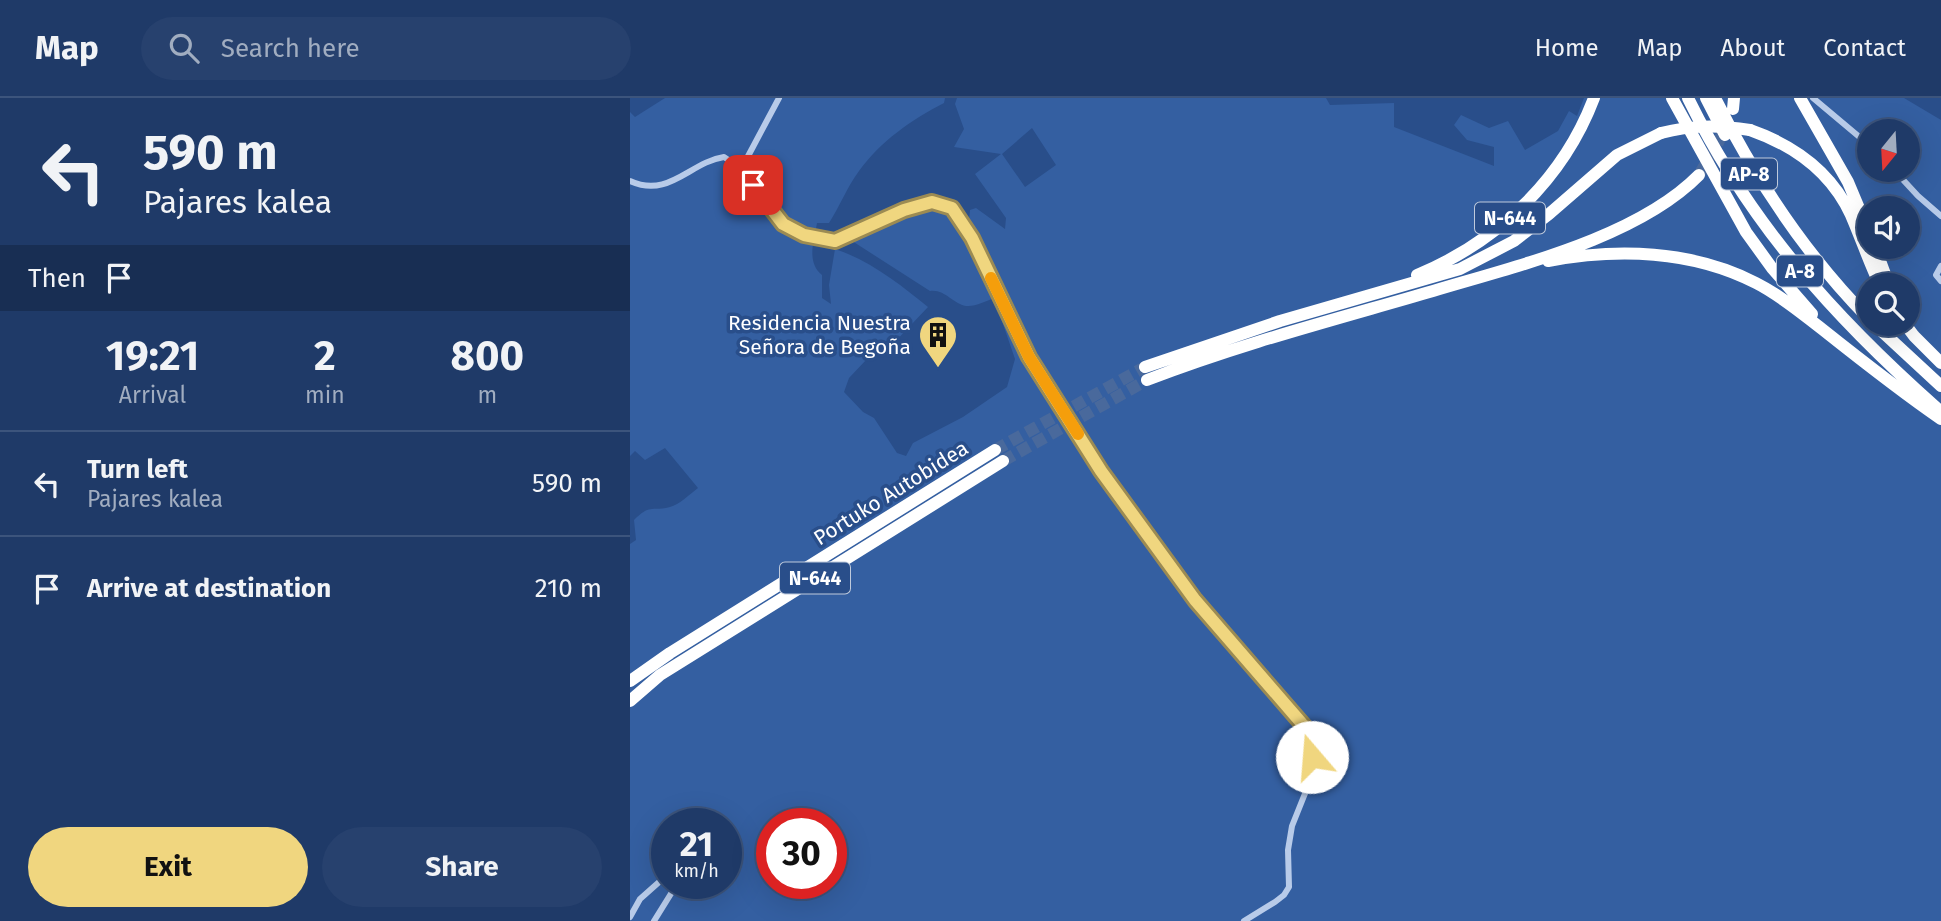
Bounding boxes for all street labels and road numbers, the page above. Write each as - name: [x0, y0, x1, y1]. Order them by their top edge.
- road number: AP-8: [1721, 158, 1777, 190]
- road number: N-644: [1475, 202, 1545, 234]
- road number: A-8: [1777, 256, 1823, 286]
- street label: Portuko Autobidea: [809, 435, 973, 551]
- road number: N-644: [780, 562, 850, 593]

